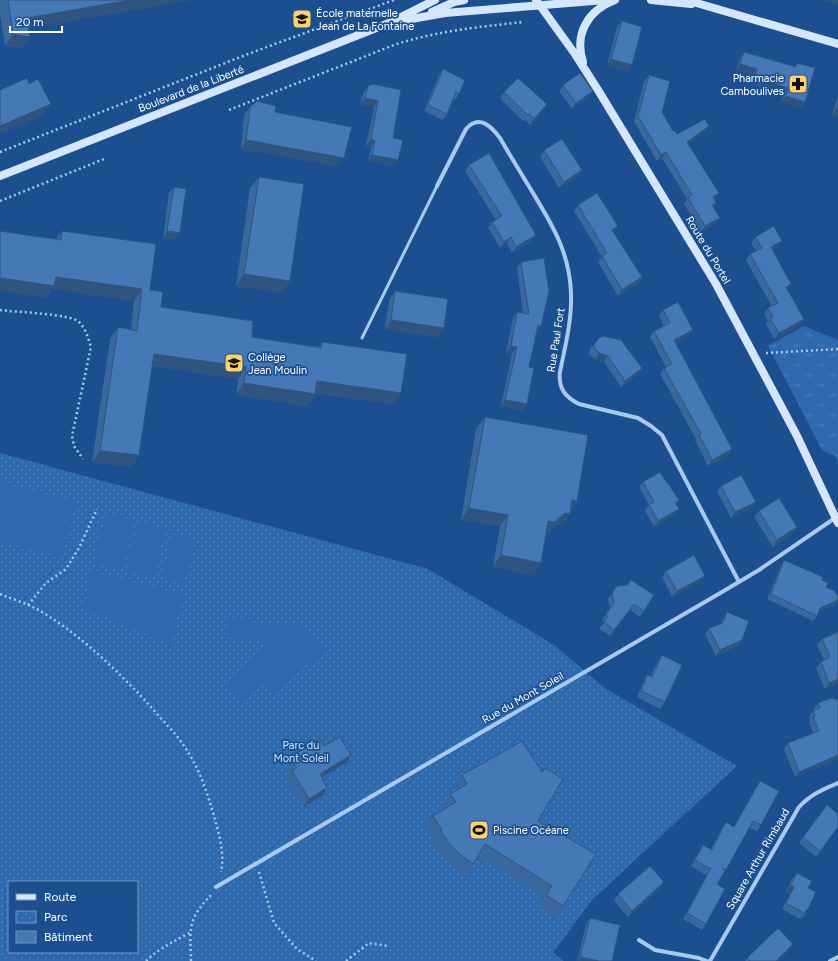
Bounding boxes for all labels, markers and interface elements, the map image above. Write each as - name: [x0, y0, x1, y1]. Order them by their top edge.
- place label: École maternelle Jean de La Fontaine: [316, 7, 414, 33]
- scale bar: [10, 8, 62, 34]
- school or university icon: École maternelle Jean de La Fontaine: [291, 8, 313, 30]
- text: 20 m: [16, 15, 44, 29]
- street label: Boulevard de la Liberté: [136, 63, 246, 115]
- place label: Pharmacie Camboulives: [720, 72, 784, 98]
- pharmacy icon: Pharmacie Camboulives: [787, 73, 809, 95]
- street label: Route du Portel: [683, 214, 733, 286]
- street label: Rue Paul Fort: [544, 307, 568, 373]
- place label: Collège Jean Moulin: [248, 351, 307, 377]
- school or university icon: Collège Jean Moulin: [223, 352, 245, 374]
- street label: Rue du Mont Soleil: [480, 669, 566, 727]
- park label: Parc du Mont Soleil: [273, 739, 329, 765]
- street label: Square Arthur Rimbaud: [724, 806, 792, 912]
- sports icon: Piscine Océane: [468, 819, 490, 841]
- place label: Piscine Océane: [493, 824, 569, 837]
- legend: [8, 881, 138, 953]
- text: Route: [44, 890, 77, 904]
- text: Parc: [44, 910, 68, 924]
- text: Bâtiment: [44, 930, 93, 944]

